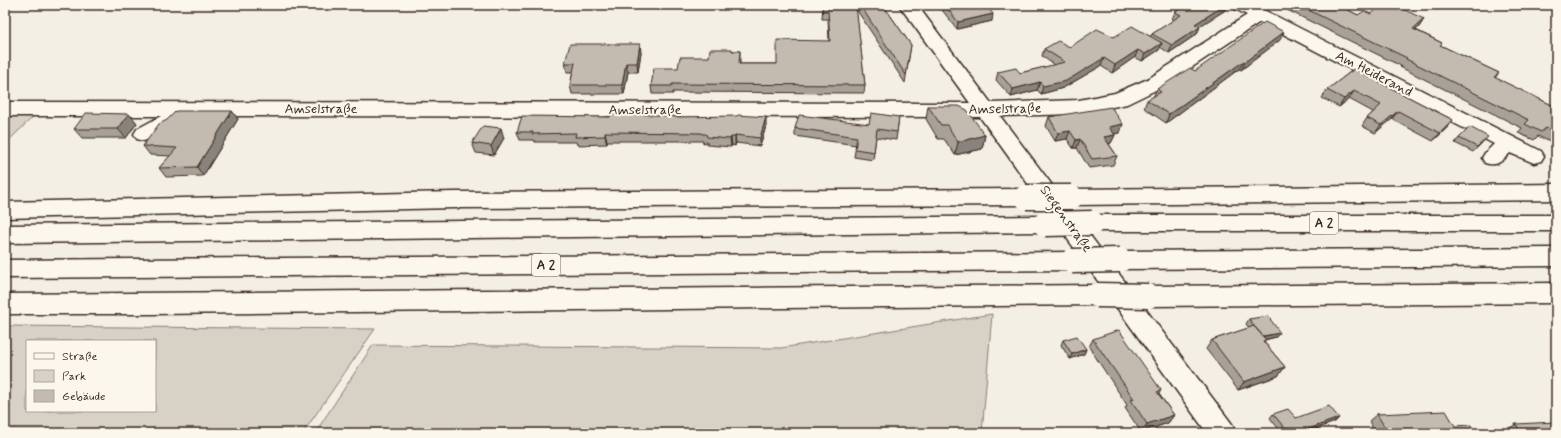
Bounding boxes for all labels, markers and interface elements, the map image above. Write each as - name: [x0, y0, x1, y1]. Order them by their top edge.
- street label: Am Heiderand: [1332, 47, 1416, 101]
- street label: Amselstraße: [968, 99, 1042, 119]
- street label: Amselstraße: [284, 100, 358, 118]
- street label: Amselstraße: [608, 101, 682, 119]
- street label: Siegenstraße: [1034, 182, 1096, 257]
- road number: A 2: [1310, 212, 1338, 234]
- road number: A 2: [532, 254, 560, 276]
- legend: [26, 340, 156, 412]
- text: Straße: [62, 349, 97, 365]
- text: Park: [62, 369, 86, 385]
- text: Gebäude: [62, 389, 105, 405]

